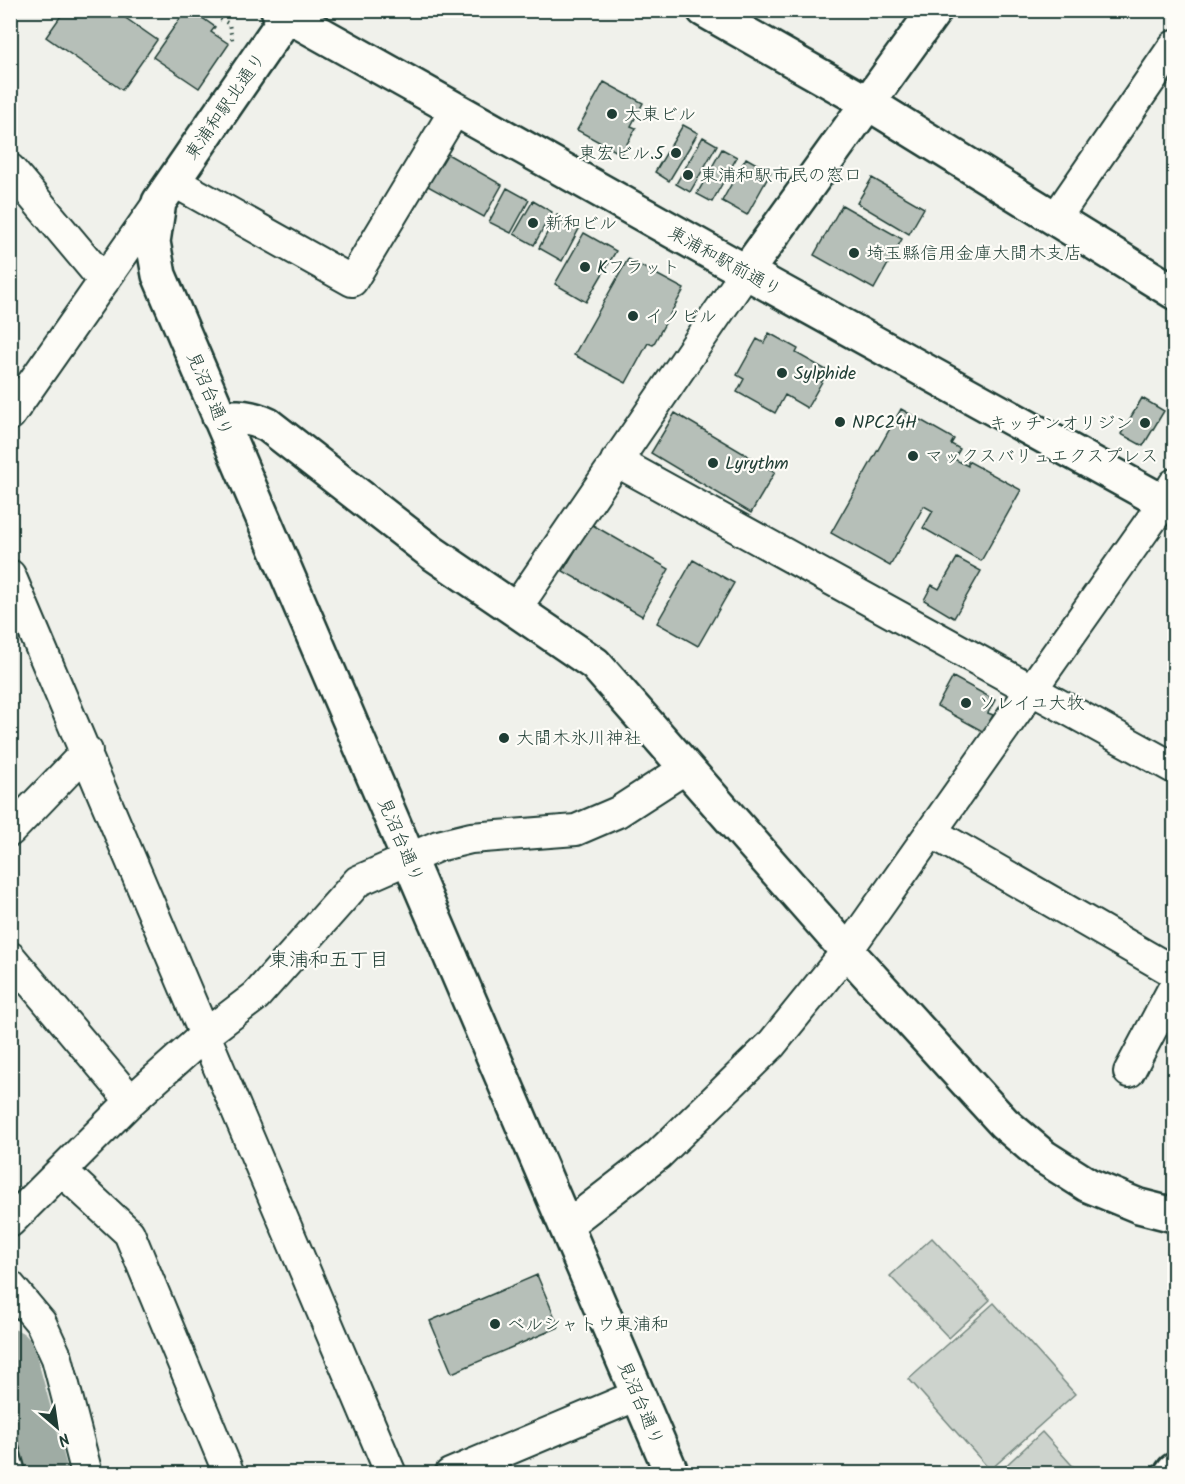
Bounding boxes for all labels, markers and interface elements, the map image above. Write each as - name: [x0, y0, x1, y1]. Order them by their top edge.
- street label: 東浦和駅北通り: [178, 47, 274, 167]
- place label: 大東ビル: [624, 101, 696, 130]
- marker: 大東ビル: [605, 107, 619, 121]
- place label: 東宏ビル.5: [578, 140, 665, 169]
- marker: 東宏ビル.5: [669, 146, 683, 160]
- place label: 東浦和駅市民の窓口: [700, 162, 862, 191]
- marker: 東浦和駅市民の窓口: [681, 168, 695, 182]
- place label: 新和ビル: [545, 210, 617, 239]
- marker: 新和ビル: [526, 216, 540, 230]
- street label: 東浦和駅前通り: [662, 219, 786, 306]
- place label: 埼玉縣信用金庫大間木支店: [866, 240, 1082, 269]
- marker: 埼玉縣信用金庫大間木支店: [847, 246, 861, 260]
- place label: Kフラット: [597, 254, 680, 283]
- marker: Kフラット: [578, 260, 592, 274]
- place label: イノビル: [645, 303, 717, 332]
- marker: イノビル: [626, 309, 640, 323]
- street label: 見沼台通り: [178, 347, 240, 442]
- place label: Sylphide: [794, 360, 856, 389]
- marker: Sylphide: [775, 366, 789, 380]
- place label: NPC24H: [852, 409, 917, 438]
- place label: キッチンオリジン: [989, 410, 1133, 439]
- marker: NPC24H: [833, 415, 847, 429]
- marker: キッチンオリジン: [1138, 416, 1152, 430]
- place label: マックスバリュエクスプレス: [925, 443, 1158, 472]
- marker: マックスバリュエクスプレス: [906, 449, 920, 463]
- place label: Lyrythm: [725, 450, 789, 479]
- marker: Lyrythm: [706, 456, 720, 470]
- place label: ソレイユ大牧: [978, 690, 1085, 719]
- marker: ソレイユ大牧: [959, 696, 973, 710]
- place label: 大間木氷川神社: [516, 725, 642, 754]
- marker: 大間木氷川神社: [497, 731, 511, 745]
- street label: 見沼台通り: [369, 793, 431, 888]
- district label: 東浦和五丁目: [269, 945, 389, 977]
- place label: ベルシャトウ東浦和: [507, 1311, 669, 1340]
- marker: ベルシャトウ東浦和: [488, 1317, 502, 1331]
- street label: 見沼台通り: [609, 1356, 671, 1451]
- north arrow: [27, 1397, 87, 1457]
- text: N: [53, 1425, 74, 1452]

